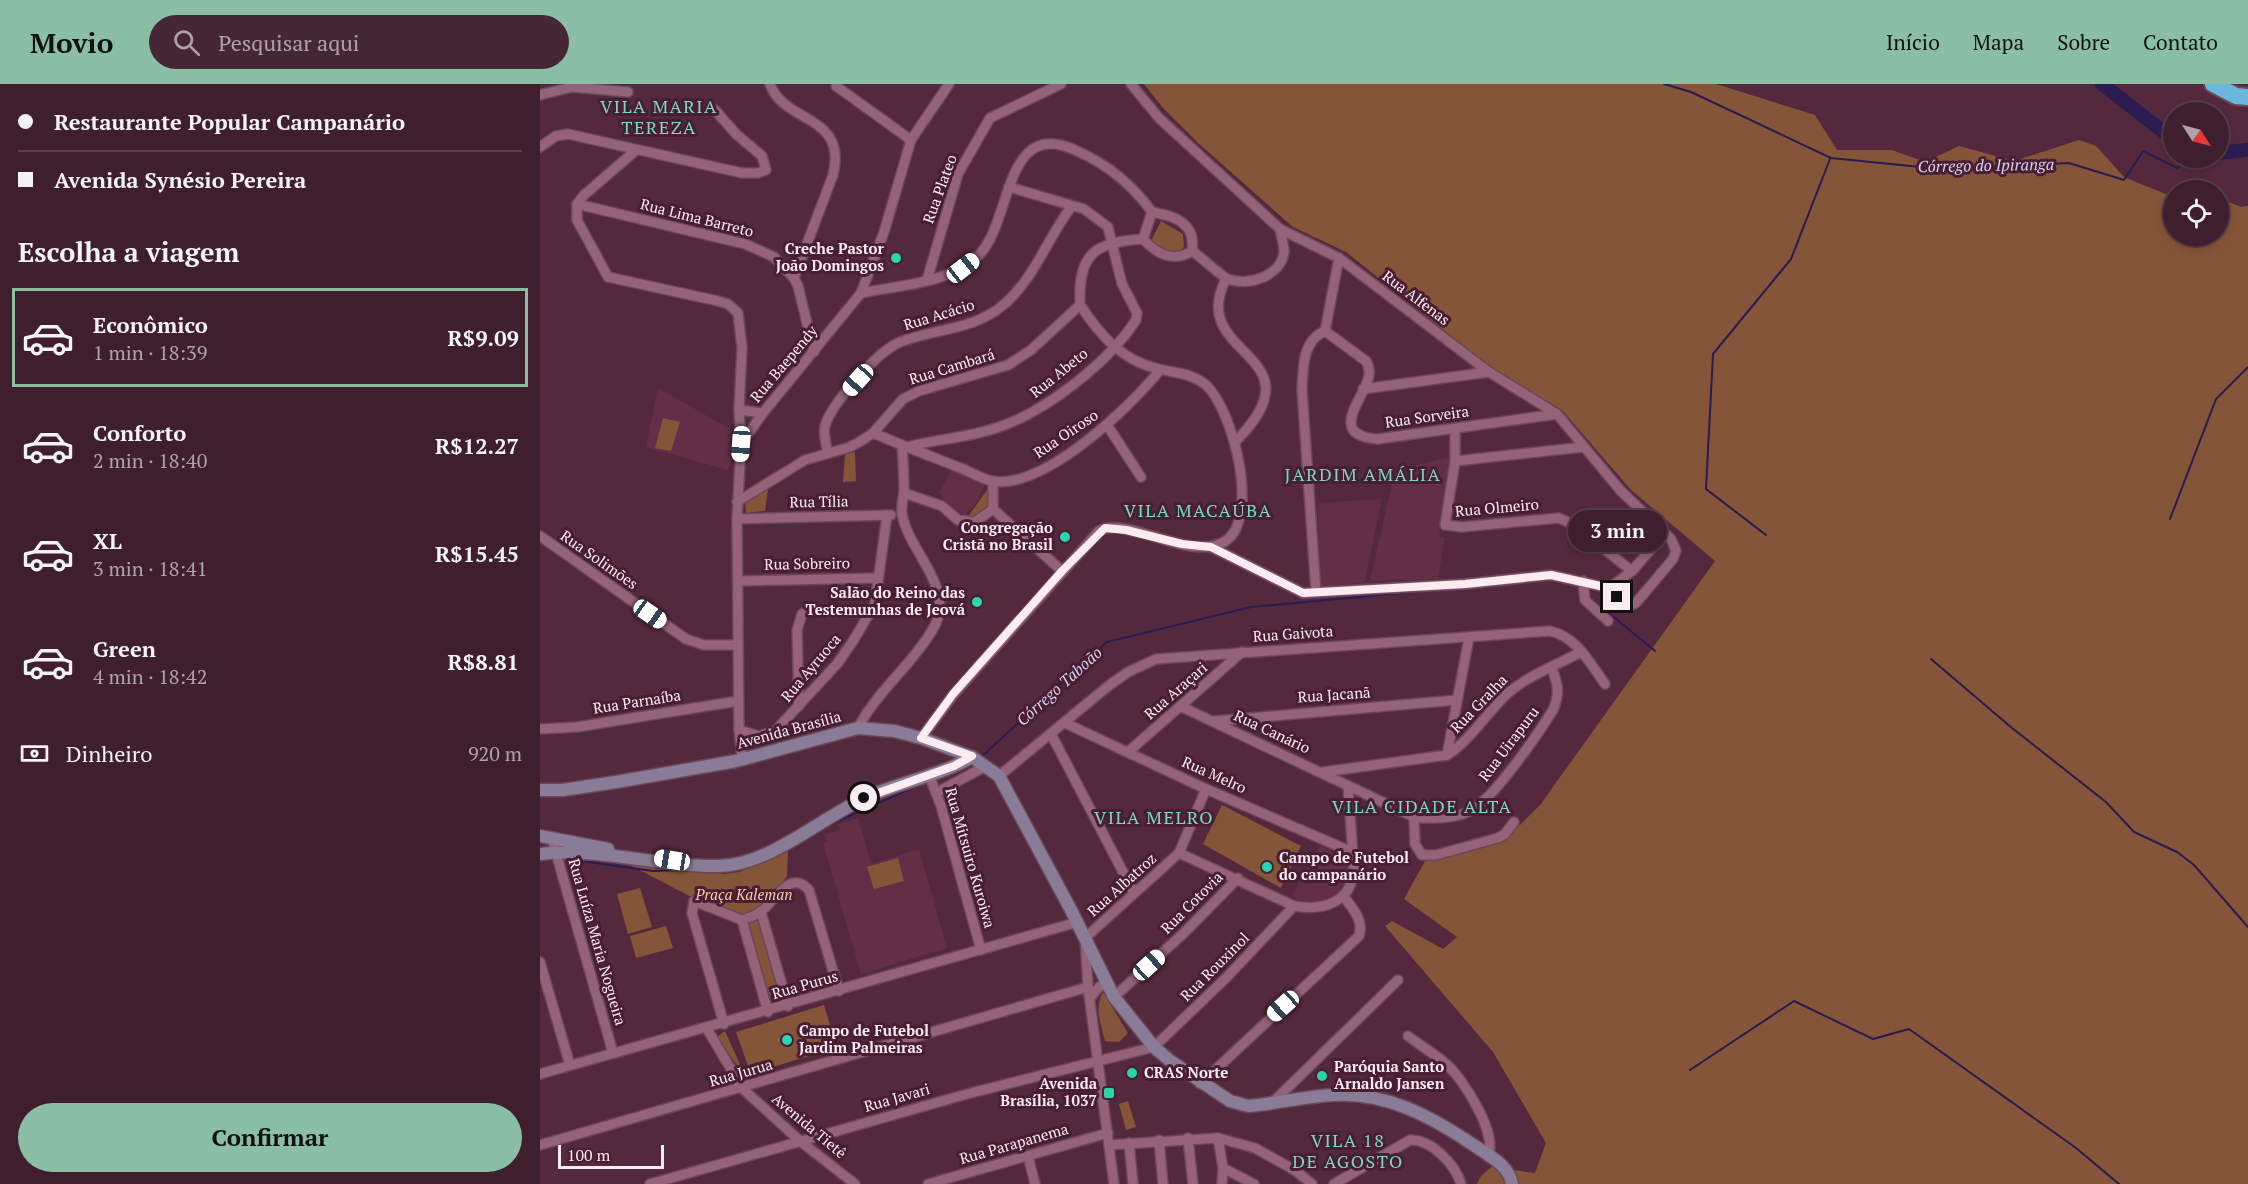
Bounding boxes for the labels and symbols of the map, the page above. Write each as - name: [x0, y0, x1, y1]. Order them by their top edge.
- district label: VILA MARIA TEREZA: [600, 94, 718, 139]
- north arrow: [2163, 102, 2229, 168]
- street label: Rua Plateo: [917, 151, 961, 226]
- water label: Córrego do Ipiranga: [1918, 153, 2054, 177]
- street label: Rua Lima Barreto: [639, 193, 756, 241]
- place label: Creche Pastor João Domingos: [776, 238, 885, 275]
- car: [943, 250, 983, 286]
- marker: Creche Pastor João Domingos: [889, 251, 903, 265]
- street label: Rua Alfenas: [1379, 265, 1454, 329]
- street label: Rua Acácio: [901, 294, 977, 334]
- street label: Rua Baependy: [745, 320, 822, 406]
- street label: Rua Cambará: [906, 343, 997, 389]
- street label: Rua Abeto: [1025, 343, 1091, 402]
- car: [839, 361, 877, 399]
- street label: Rua Sorveira: [1384, 400, 1470, 432]
- street label: Rua Oiroso: [1029, 404, 1102, 462]
- car: [731, 425, 751, 463]
- district label: JARDIM AMÁLIA: [1285, 462, 1441, 486]
- street label: Rua Tília: [789, 490, 849, 512]
- street label: Rua Olmeiro: [1454, 493, 1540, 521]
- district label: VILA MACAÚBA: [1124, 498, 1272, 522]
- callout: 3 min: [1568, 510, 1666, 552]
- place label: Congregação Cristã no Brasil: [943, 517, 1053, 554]
- street label: Rua Solimões: [557, 525, 642, 593]
- marker: Congregação Cristã no Brasil: [1058, 530, 1072, 544]
- street label: Rua Sobreiro: [764, 552, 850, 574]
- place label: Salão do Reino das Testemunhas de Jeová: [806, 582, 966, 619]
- route end: [1603, 583, 1630, 610]
- marker: Salão do Reino das Testemunhas de Jeová: [970, 595, 984, 609]
- car: [630, 596, 670, 632]
- street label: Rua Gaivota: [1252, 620, 1334, 646]
- street label: Rua Ayruoca: [776, 629, 845, 706]
- water label: Córrego Taboão: [1011, 642, 1107, 730]
- street label: Rua Araçari: [1140, 657, 1211, 723]
- street label: Rua Gralha: [1445, 669, 1511, 737]
- street label: Rua Jacanã: [1297, 681, 1372, 707]
- street label: Rua Parnaíba: [592, 684, 682, 718]
- street label: Rua Uirapuru: [1473, 702, 1543, 785]
- street label: Avenida Brasília: [734, 705, 844, 753]
- street label: Rua Canário: [1231, 705, 1314, 757]
- street label: Rua Melro: [1179, 751, 1250, 797]
- route start: [850, 784, 877, 811]
- street label: Rua Mitsuiro Kuroiwa: [941, 785, 1001, 931]
- district label: VILA CIDADE ALTA: [1332, 794, 1512, 818]
- district label: VILA MELRO: [1094, 805, 1214, 829]
- place label: Campo de Futebol do campanário: [1279, 847, 1409, 884]
- car: [653, 848, 691, 872]
- street label: Rua Albatroz: [1083, 848, 1160, 921]
- street label: Rua Luíza Maria Nogueira: [565, 856, 631, 1028]
- marker: Campo de Futebol do campanário: [1260, 860, 1274, 874]
- street label: Rua Cotovia: [1156, 867, 1227, 938]
- park label: Praça Kaleman: [694, 884, 793, 904]
- street label: Rua Rouxinol: [1176, 928, 1253, 1005]
- car: [1130, 946, 1168, 984]
- street label: Rua Purus: [769, 965, 840, 1003]
- car: [1264, 987, 1302, 1025]
- place label: Campo de Futebol Jardim Palmeiras: [799, 1020, 929, 1057]
- marker: Campo de Futebol Jardim Palmeiras: [780, 1033, 794, 1047]
- street label: Rua Jurua: [707, 1053, 775, 1091]
- place label: Paróquia Santo Arnaldo Jansen: [1334, 1056, 1445, 1093]
- place label: CRAS Norte: [1144, 1062, 1228, 1082]
- marker: CRAS Norte: [1125, 1066, 1139, 1080]
- marker: Paróquia Santo Arnaldo Jansen: [1315, 1069, 1329, 1083]
- place label: Avenida Brasília, 1037: [1000, 1073, 1098, 1110]
- street label: Rua Javari: [862, 1078, 932, 1116]
- marker: Avenida Brasília, 1037: [1102, 1086, 1116, 1100]
- street label: Avenida Tietê: [768, 1088, 851, 1162]
- street label: Rua Parapanema: [957, 1118, 1071, 1168]
- district label: VILA 18 DE AGOSTO: [1292, 1128, 1404, 1173]
- scale bar: [558, 1142, 664, 1170]

